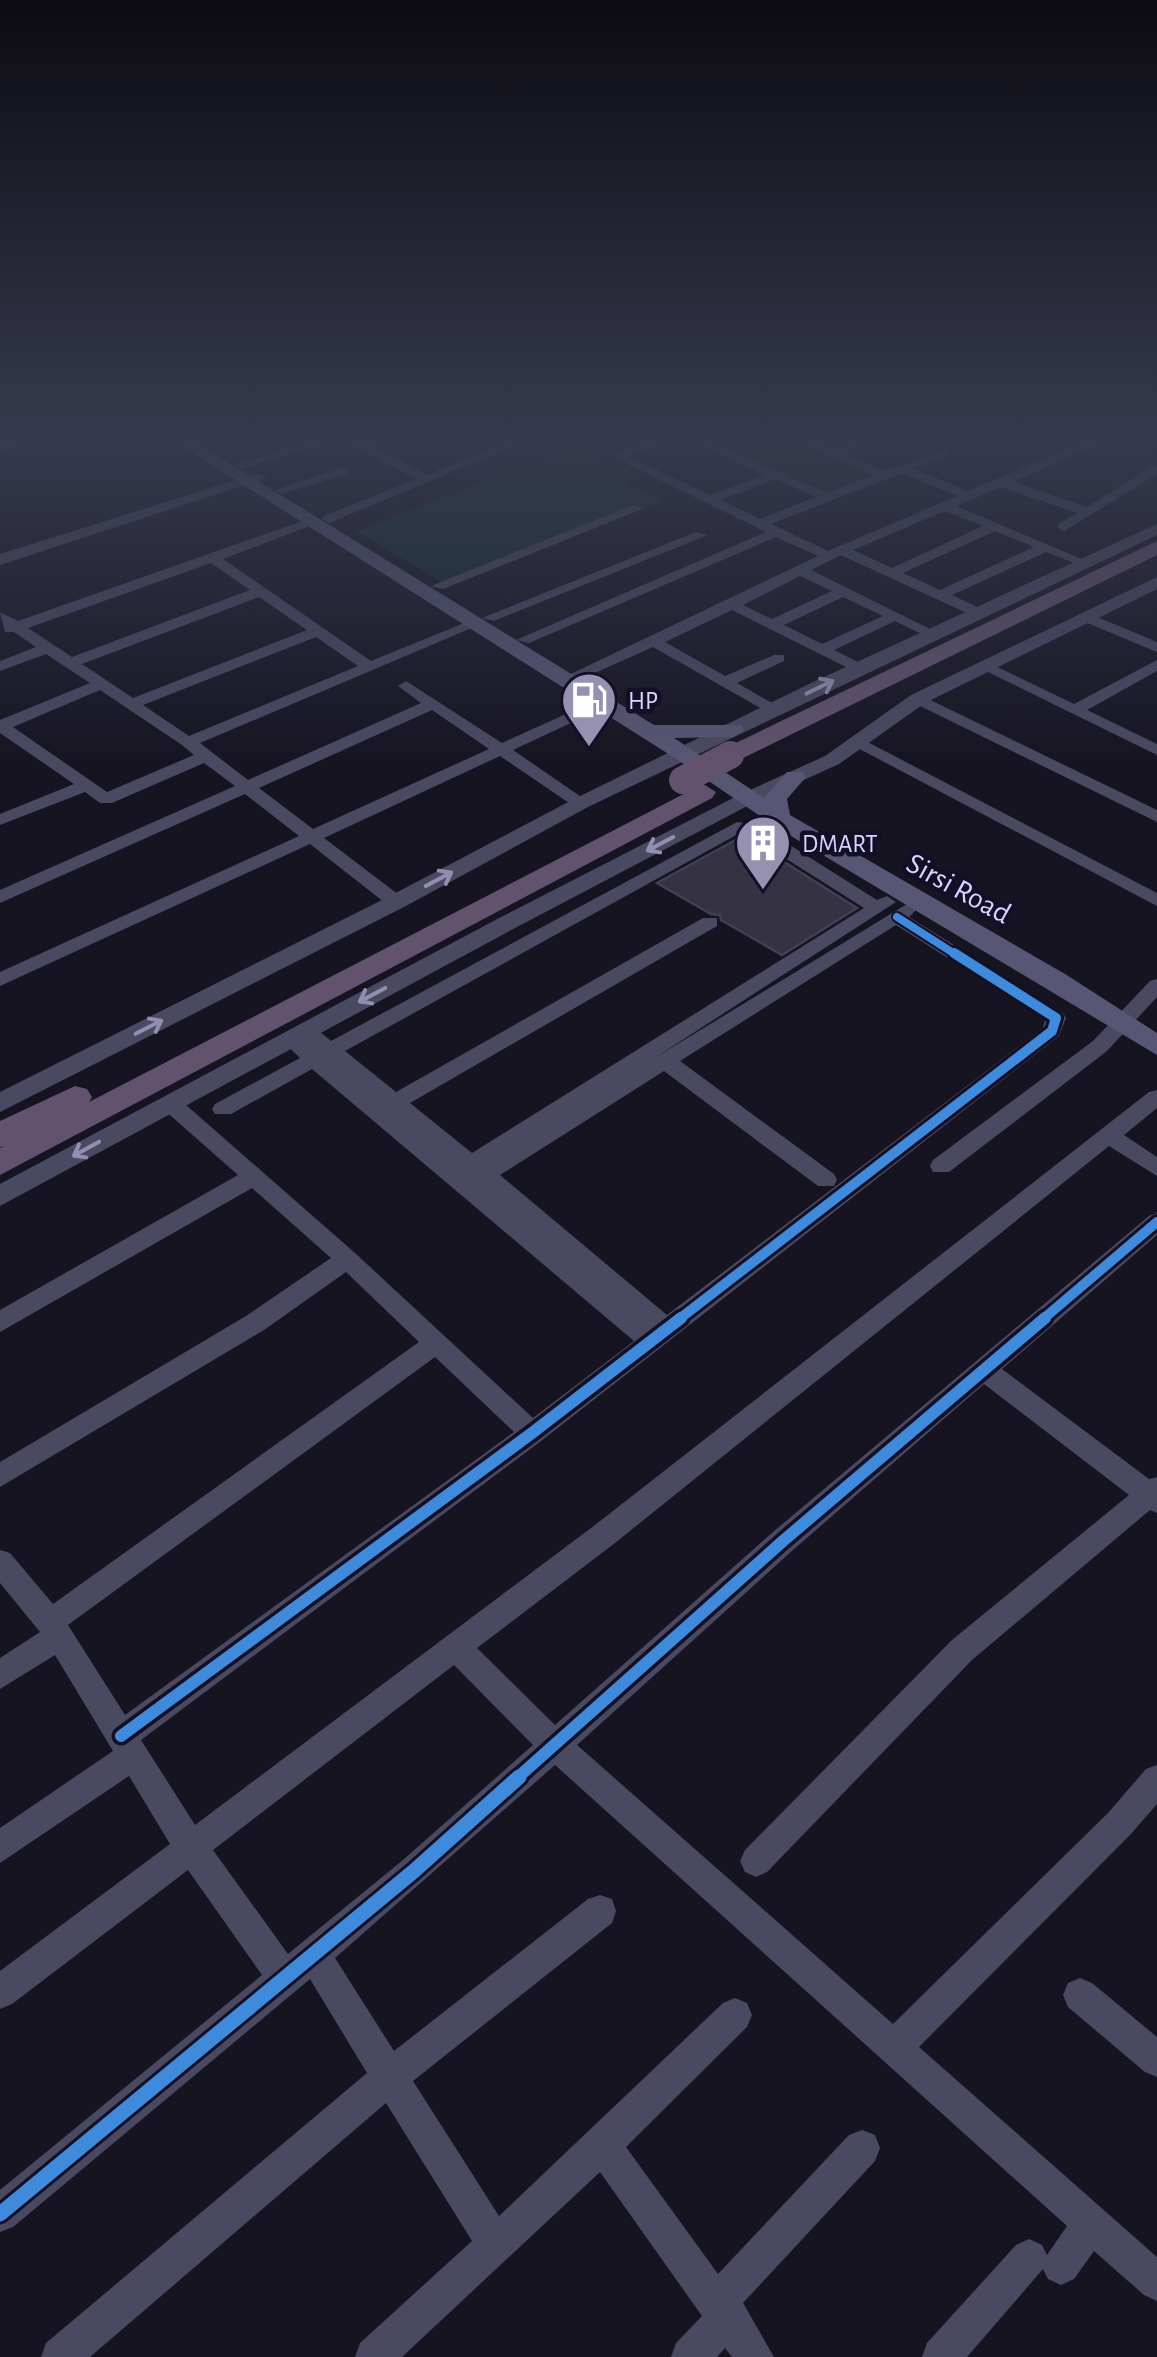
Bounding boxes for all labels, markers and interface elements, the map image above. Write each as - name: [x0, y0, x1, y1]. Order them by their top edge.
- fuel station icon: HP: [559, 670, 619, 749]
- one-way arrow: [804, 676, 834, 695]
- place label: HP: [628, 689, 658, 714]
- building icon: DMART: [733, 813, 793, 892]
- place label: DMART: [802, 832, 878, 857]
- one-way arrow: [645, 835, 675, 854]
- street label: Sirsi Road: [901, 848, 1016, 930]
- one-way arrow: [423, 869, 453, 889]
- one-way arrow: [357, 986, 387, 1005]
- one-way arrow: [134, 1017, 164, 1036]
- one-way arrow: [71, 1140, 101, 1160]

